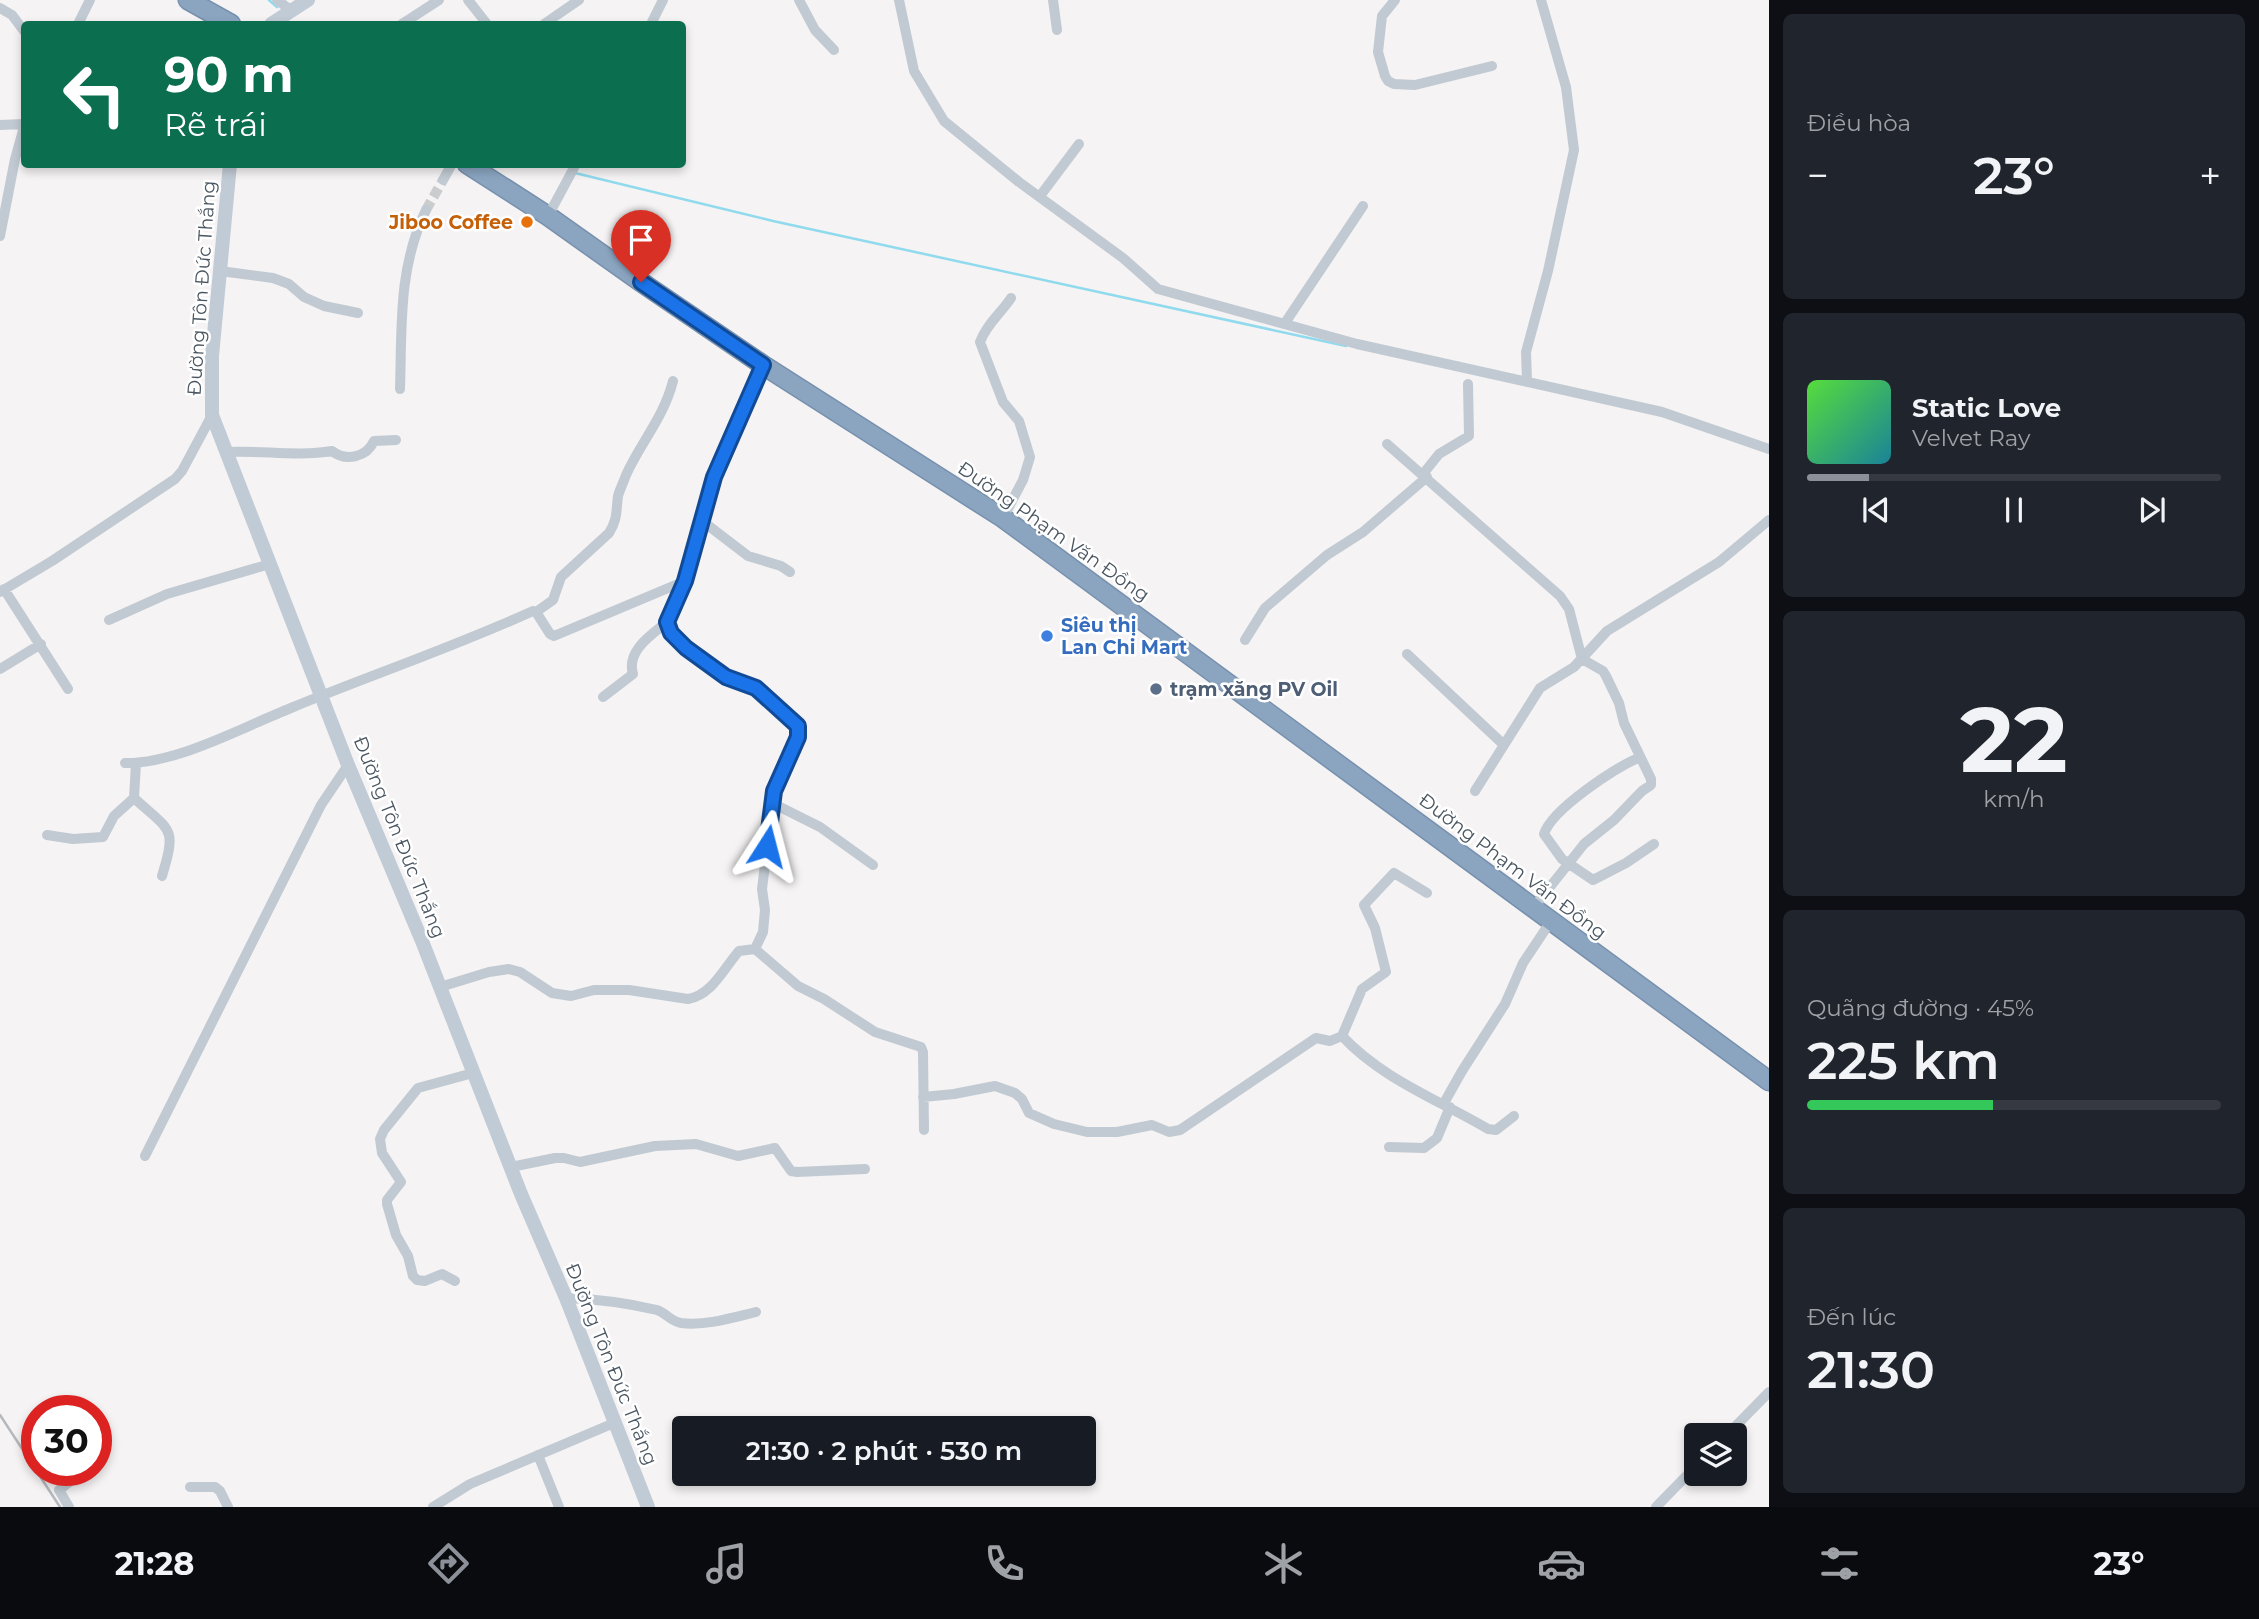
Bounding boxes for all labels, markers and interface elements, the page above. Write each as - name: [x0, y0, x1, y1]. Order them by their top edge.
- text: 90 m: [164, 45, 294, 104]
- icon: left: [49, 49, 140, 140]
- text: Rẽ trái: [164, 105, 267, 144]
- text: Điều hòa: [1807, 109, 1911, 137]
- text: 23°: [1973, 144, 2055, 207]
- text: −: [1807, 152, 1829, 199]
- text: +: [2199, 152, 2221, 199]
- street label: Đường Tôn Đức Thắng: [183, 180, 220, 396]
- pin: [611, 210, 671, 282]
- place label: Jiboo Coffee: [388, 211, 513, 234]
- marker: Jiboo Coffee: [519, 214, 535, 230]
- icon: arrive: [622, 221, 660, 259]
- text: Static Love: [1912, 392, 2061, 424]
- text: Velvet Ray: [1912, 424, 2030, 452]
- street label: Đường Phạm Văn Đồng: [953, 456, 1154, 606]
- icon: previous: [1857, 491, 1895, 529]
- icon: pause: [1995, 491, 2033, 529]
- icon: next: [2133, 491, 2171, 529]
- place label: Siêu thị Lan Chi Mart: [1061, 614, 1187, 659]
- marker: Siêu thị Lan Chi Mart: [1039, 628, 1055, 644]
- place label: trạm xăng PV Oil: [1170, 678, 1338, 701]
- marker: trạm xăng PV Oil: [1148, 681, 1164, 697]
- text: 22: [1960, 684, 2068, 795]
- street label: Đường Tôn Đức Thắng: [349, 733, 451, 941]
- text: km/h: [1983, 785, 2045, 813]
- street label: Đường Phạm Văn Đồng: [1414, 788, 1611, 944]
- position arrow: [730, 809, 804, 883]
- text: Quãng đường · 45%: [1807, 994, 2034, 1022]
- text: 225 km: [1807, 1029, 2000, 1092]
- street label: Đường Tôn Đức Thắng: [561, 1260, 663, 1468]
- text: Đến lúc: [1807, 1303, 1896, 1331]
- text: 21:30: [1807, 1338, 1935, 1401]
- speed limit sign: 30: [21, 1395, 112, 1486]
- map controls: [1684, 1423, 1747, 1486]
- button: layers: [1684, 1423, 1747, 1486]
- text: 21:30 · 2 phút · 530 m: [746, 1435, 1022, 1467]
- icon: directions: [424, 1539, 473, 1588]
- icon: music: [702, 1539, 751, 1588]
- icon: phone: [980, 1539, 1029, 1588]
- icon: climate: [1259, 1539, 1308, 1588]
- icon: car: [1537, 1539, 1586, 1588]
- icon: filters: [1815, 1539, 1864, 1588]
- text: 21:28: [115, 1544, 194, 1583]
- text: 23°: [2094, 1544, 2144, 1583]

